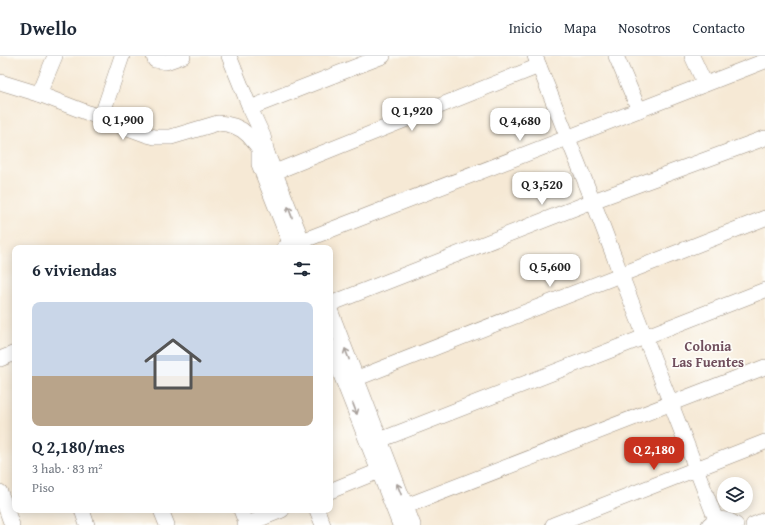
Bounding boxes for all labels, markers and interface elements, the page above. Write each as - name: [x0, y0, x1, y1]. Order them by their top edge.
- text: Dwello: [20, 14, 77, 42]
- text: Inicio: [509, 18, 542, 38]
- text: Mapa: [564, 18, 596, 38]
- text: Nosotros: [618, 18, 671, 38]
- text: Contacto: [693, 18, 745, 38]
- pin: Q 1,920: [375, 98, 449, 132]
- text: Q 1,920: [391, 101, 433, 120]
- pin: Q 1,900: [86, 107, 160, 141]
- pin: Q 4,680: [483, 108, 557, 142]
- text: Q 1,900: [102, 110, 144, 129]
- text: Q 4,680: [499, 111, 541, 130]
- pin: Q 3,520: [505, 172, 579, 206]
- text: Q 3,520: [521, 175, 563, 194]
- one-way arrow: [286, 206, 294, 218]
- pin: Q 5,600: [513, 254, 587, 288]
- text: 6 viviendas: [32, 257, 117, 282]
- text: Q 5,600: [529, 257, 571, 276]
- icon: filters: [291, 258, 313, 280]
- icon: home: [137, 328, 209, 400]
- district label: Colonia Las Fuentes: [672, 336, 744, 372]
- one-way arrow: [342, 349, 350, 361]
- one-way arrow: [351, 402, 359, 414]
- text: Q 2,180/mes: [32, 434, 125, 459]
- pin: Q 2,180: [617, 437, 691, 471]
- text: Q 2,180: [633, 440, 675, 459]
- text: 3 hab. · 83 m²: [32, 459, 103, 478]
- map controls: [717, 477, 753, 513]
- button: layers: [717, 477, 753, 513]
- text: Piso: [32, 478, 54, 497]
- one-way arrow: [395, 483, 402, 495]

